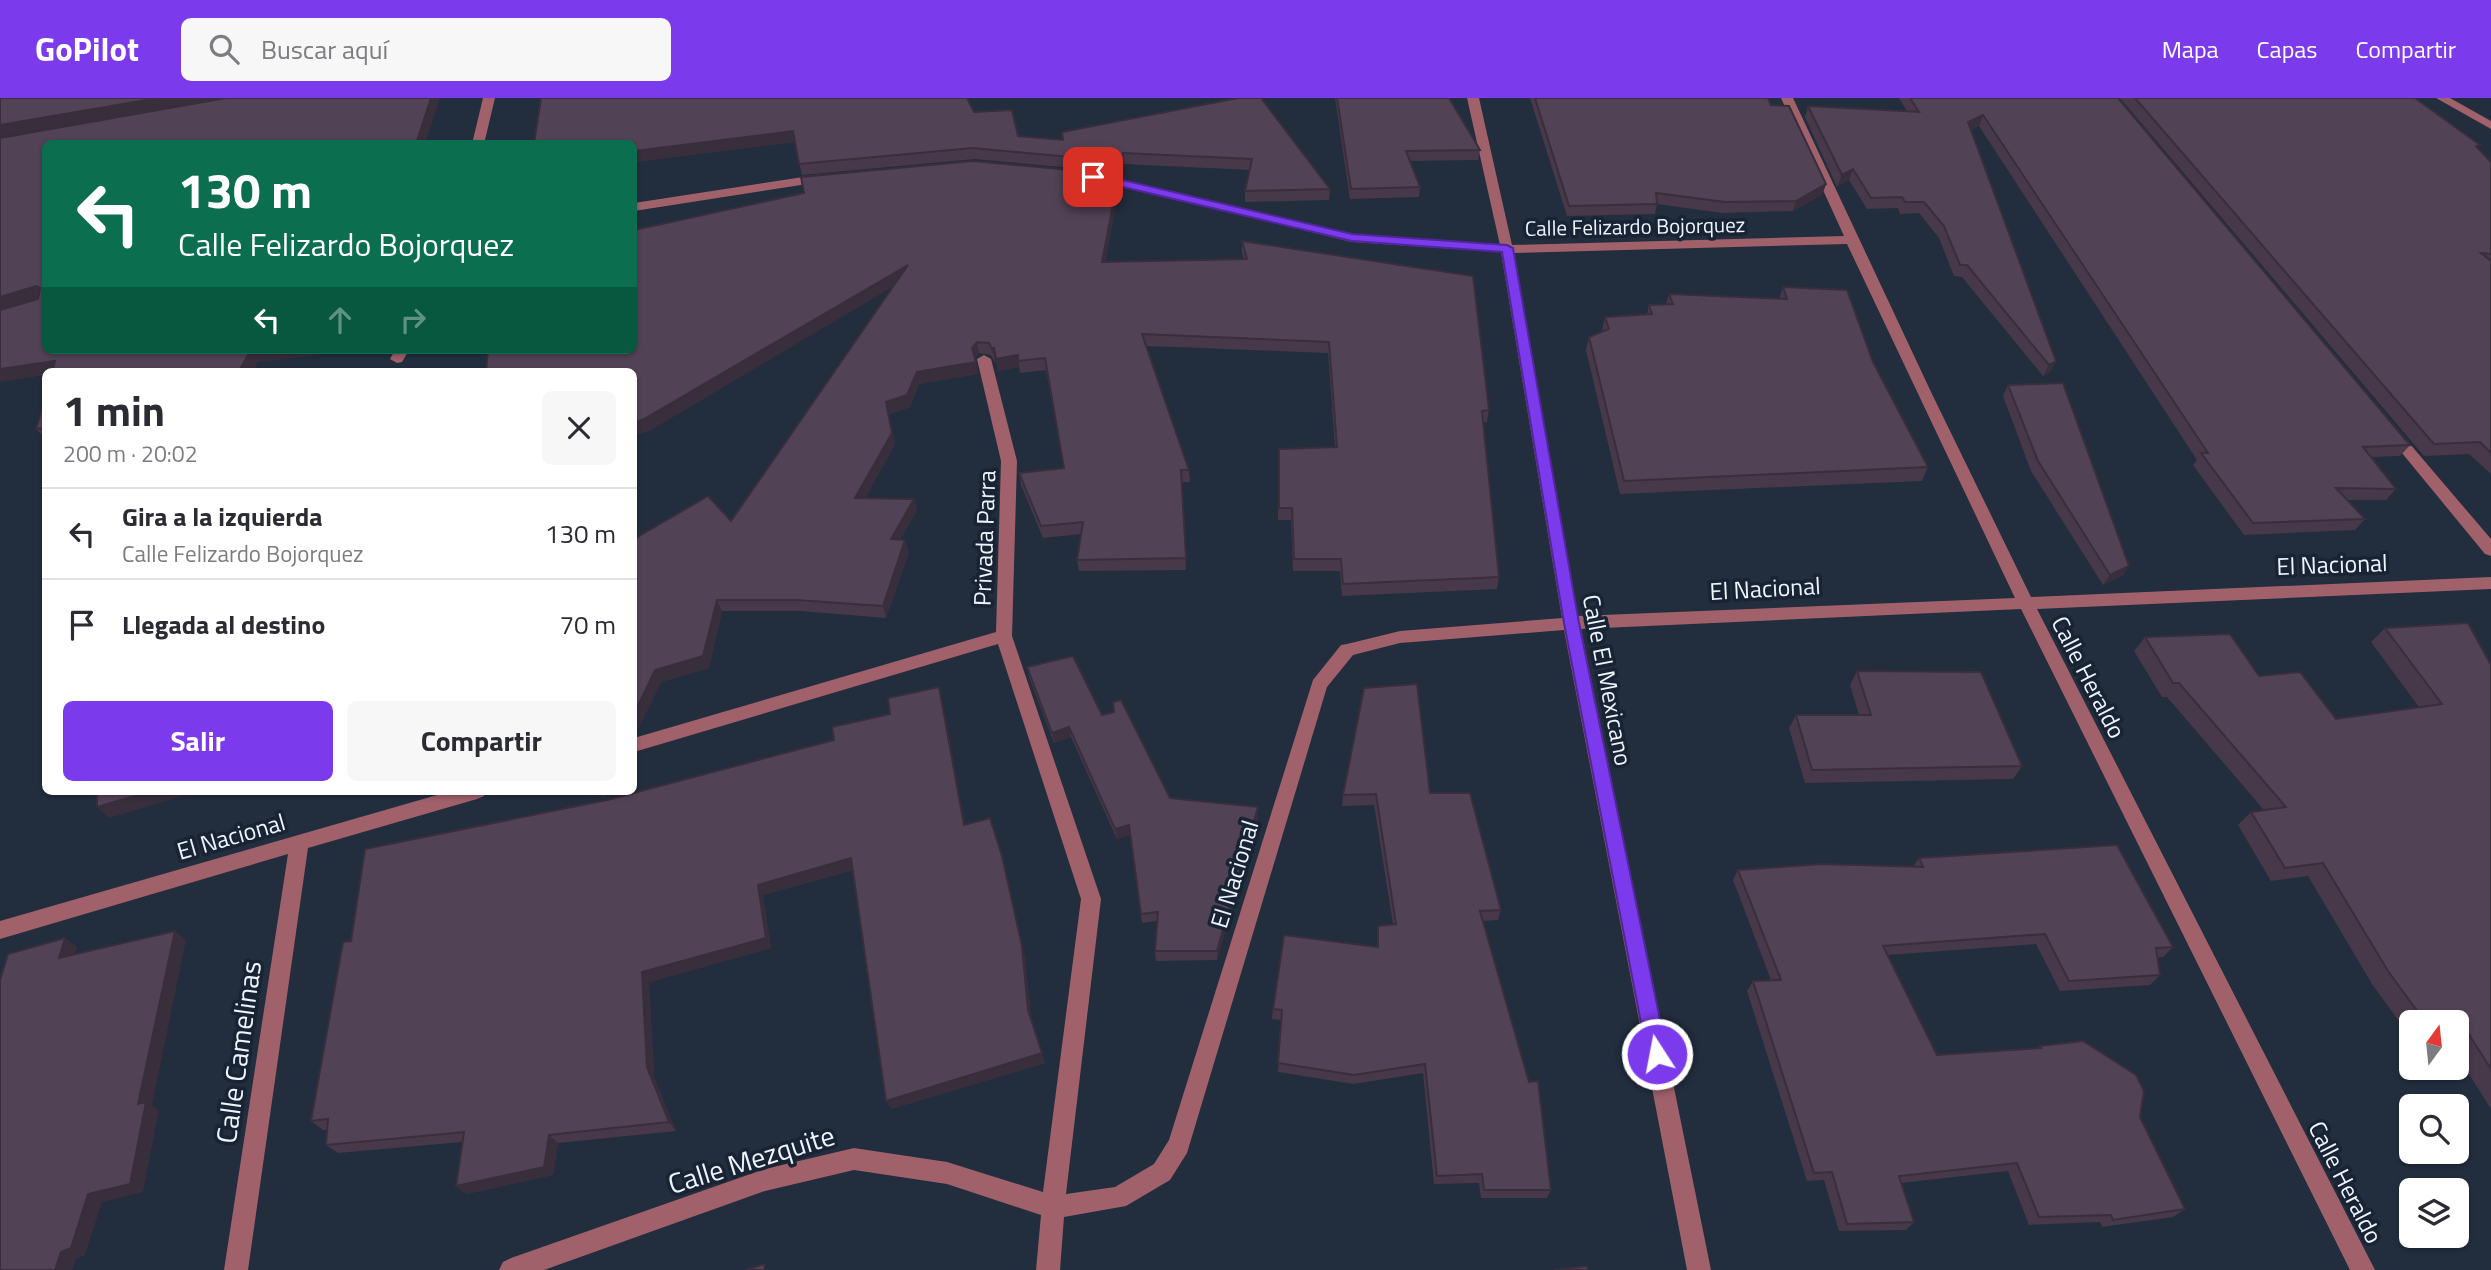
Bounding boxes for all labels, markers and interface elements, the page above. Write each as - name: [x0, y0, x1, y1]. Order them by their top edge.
- search box: [181, 18, 671, 81]
- text: GoPilot: [35, 24, 139, 74]
- icon: search: [205, 30, 243, 68]
- text: Buscar aquí: [261, 30, 388, 69]
- text: Mapa: [2162, 31, 2219, 67]
- text: Capas: [2257, 31, 2317, 67]
- text: Compartir: [2355, 31, 2456, 67]
- pin: [1063, 147, 1123, 207]
- text: 130 m: [178, 152, 312, 227]
- icon: arrive: [1074, 158, 1112, 196]
- icon: left: [63, 168, 154, 259]
- street label: Calle Felizardo Bojorquez: [1524, 208, 1746, 244]
- text: Calle Felizardo Bojorquez: [178, 220, 514, 268]
- icon: left: [248, 301, 286, 339]
- icon: ahead: [321, 301, 359, 339]
- icon: right: [394, 301, 432, 339]
- text: 1 min: [63, 378, 165, 442]
- button: close: [542, 391, 616, 465]
- text: 200 m · 20:02: [63, 436, 198, 471]
- street label: Privada Parra: [964, 469, 1004, 607]
- text: Gira a la izquierda: [122, 497, 323, 536]
- text: 130 m: [545, 514, 616, 553]
- icon: left: [63, 515, 101, 553]
- text: Calle Felizardo Bojorquez: [122, 536, 364, 571]
- street label: El Nacional: [2276, 544, 2388, 584]
- street label: El Nacional: [1709, 567, 1821, 609]
- street label: Calle El Mexicano: [1574, 591, 1642, 769]
- text: Llegada al destino: [122, 605, 325, 644]
- text: 70 m: [559, 605, 616, 644]
- icon: arrive: [63, 606, 101, 644]
- street label: Calle Heraldo: [2043, 610, 2135, 744]
- button: Salir: [63, 701, 333, 781]
- button: Compartir: [347, 701, 616, 781]
- street label: El Nacional: [173, 803, 289, 869]
- street label: El Nacional: [1201, 816, 1267, 932]
- street label: Calle Camelinas: [204, 958, 272, 1146]
- north arrow: [2399, 1010, 2469, 1080]
- map controls: [2399, 1010, 2469, 1248]
- position arrow: [1620, 1017, 1694, 1091]
- button: search: [2399, 1094, 2469, 1164]
- street label: Calle Mezquite: [662, 1113, 840, 1205]
- street label: Calle Heraldo: [2300, 1115, 2392, 1249]
- button: layers: [2399, 1178, 2469, 1248]

